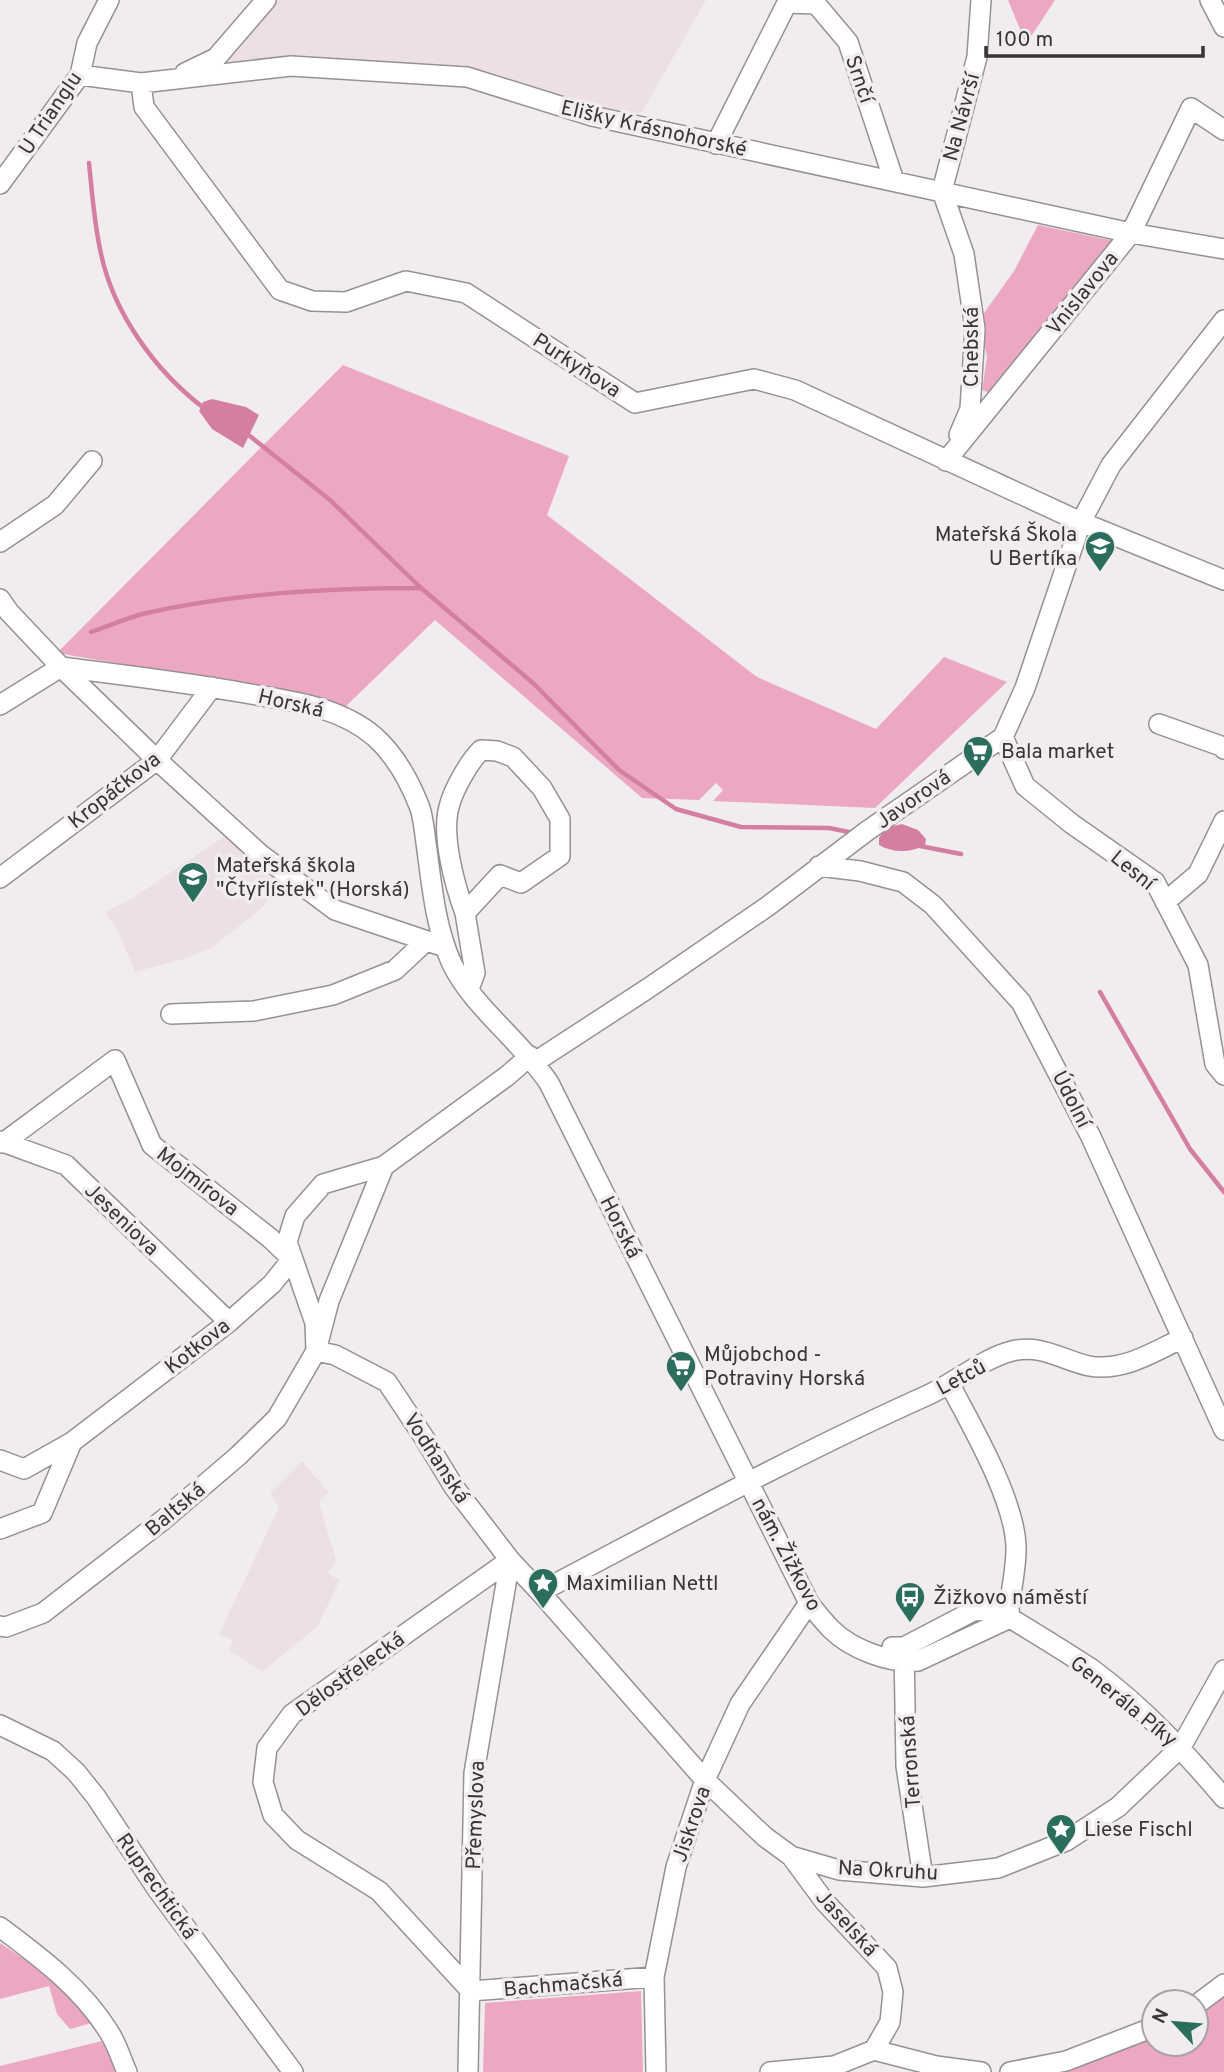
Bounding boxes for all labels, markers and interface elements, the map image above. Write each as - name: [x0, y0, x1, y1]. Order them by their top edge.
- scale bar: [986, 14, 1203, 58]
- text: 100 m: [996, 27, 1053, 54]
- street label: Srnčí: [838, 52, 880, 108]
- street label: U Trianglu: [13, 67, 89, 161]
- street label: Na Návrší: [938, 69, 988, 164]
- street label: Elišky Krásnohorské: [558, 95, 749, 164]
- street label: Vnislavova: [1041, 247, 1125, 341]
- street label: Chebská: [959, 307, 986, 387]
- street label: Purkyňova: [527, 328, 625, 405]
- place label: Mateřská Škola U Bertíka: [935, 521, 1077, 573]
- school or university icon: Mateřská Škola U Bertíka: [1083, 529, 1117, 573]
- street label: Horská: [255, 684, 326, 725]
- supermarket icon: Bala market: [961, 734, 995, 778]
- place label: Bala market: [1001, 739, 1114, 766]
- street label: Kropáčkova: [63, 747, 167, 836]
- street label: Javorová: [871, 765, 957, 836]
- street label: Lesní: [1104, 845, 1161, 898]
- place label: Mateřská škola "Čtyřlístek" (Horská): [216, 853, 410, 904]
- school or university icon: Mateřská škola "Čtyřlístek" (Horská): [176, 860, 210, 904]
- street label: Údolní: [1045, 1066, 1098, 1134]
- street label: Mojmírova: [150, 1141, 244, 1223]
- street label: Jeseniova: [78, 1178, 164, 1262]
- street label: Horská: [593, 1192, 647, 1263]
- street label: Kotkova: [160, 1313, 236, 1381]
- place label: Můjobchod - Potraviny Horská: [704, 1342, 865, 1393]
- supermarket icon: Můjobchod - Potraviny Horská: [664, 1349, 698, 1393]
- street label: Letců: [932, 1354, 991, 1403]
- street label: Vodňanská: [396, 1408, 475, 1509]
- street label: Baltská: [140, 1477, 212, 1543]
- street label: nám. Žižkovo: [745, 1493, 828, 1616]
- place icon: Maximilian Nettl: [526, 1566, 560, 1610]
- place label: Maximilian Nettl: [566, 1571, 718, 1598]
- bus stop icon: Žižkovo náměstí: [893, 1580, 927, 1624]
- place label: Žižkovo náměstí: [933, 1584, 1089, 1612]
- street label: Dělostřelecká: [291, 1627, 411, 1724]
- street label: Generála Píky: [1064, 1651, 1182, 1754]
- street label: Terronská: [895, 1715, 928, 1809]
- street label: Přemyslova: [461, 1760, 492, 1870]
- street label: Jiskrova: [667, 1783, 718, 1866]
- place icon: Liese Fischl: [1044, 1812, 1078, 1856]
- place label: Liese Fischl: [1084, 1817, 1193, 1844]
- street label: Ruprechtická: [109, 1828, 202, 1945]
- street label: Na Okruhu: [837, 1855, 939, 1888]
- street label: Jaselská: [809, 1885, 883, 1963]
- street label: Bachmačská: [502, 1967, 624, 2004]
- north arrow: [1140, 1988, 1210, 2058]
- text: N: [1148, 2005, 1175, 2028]

